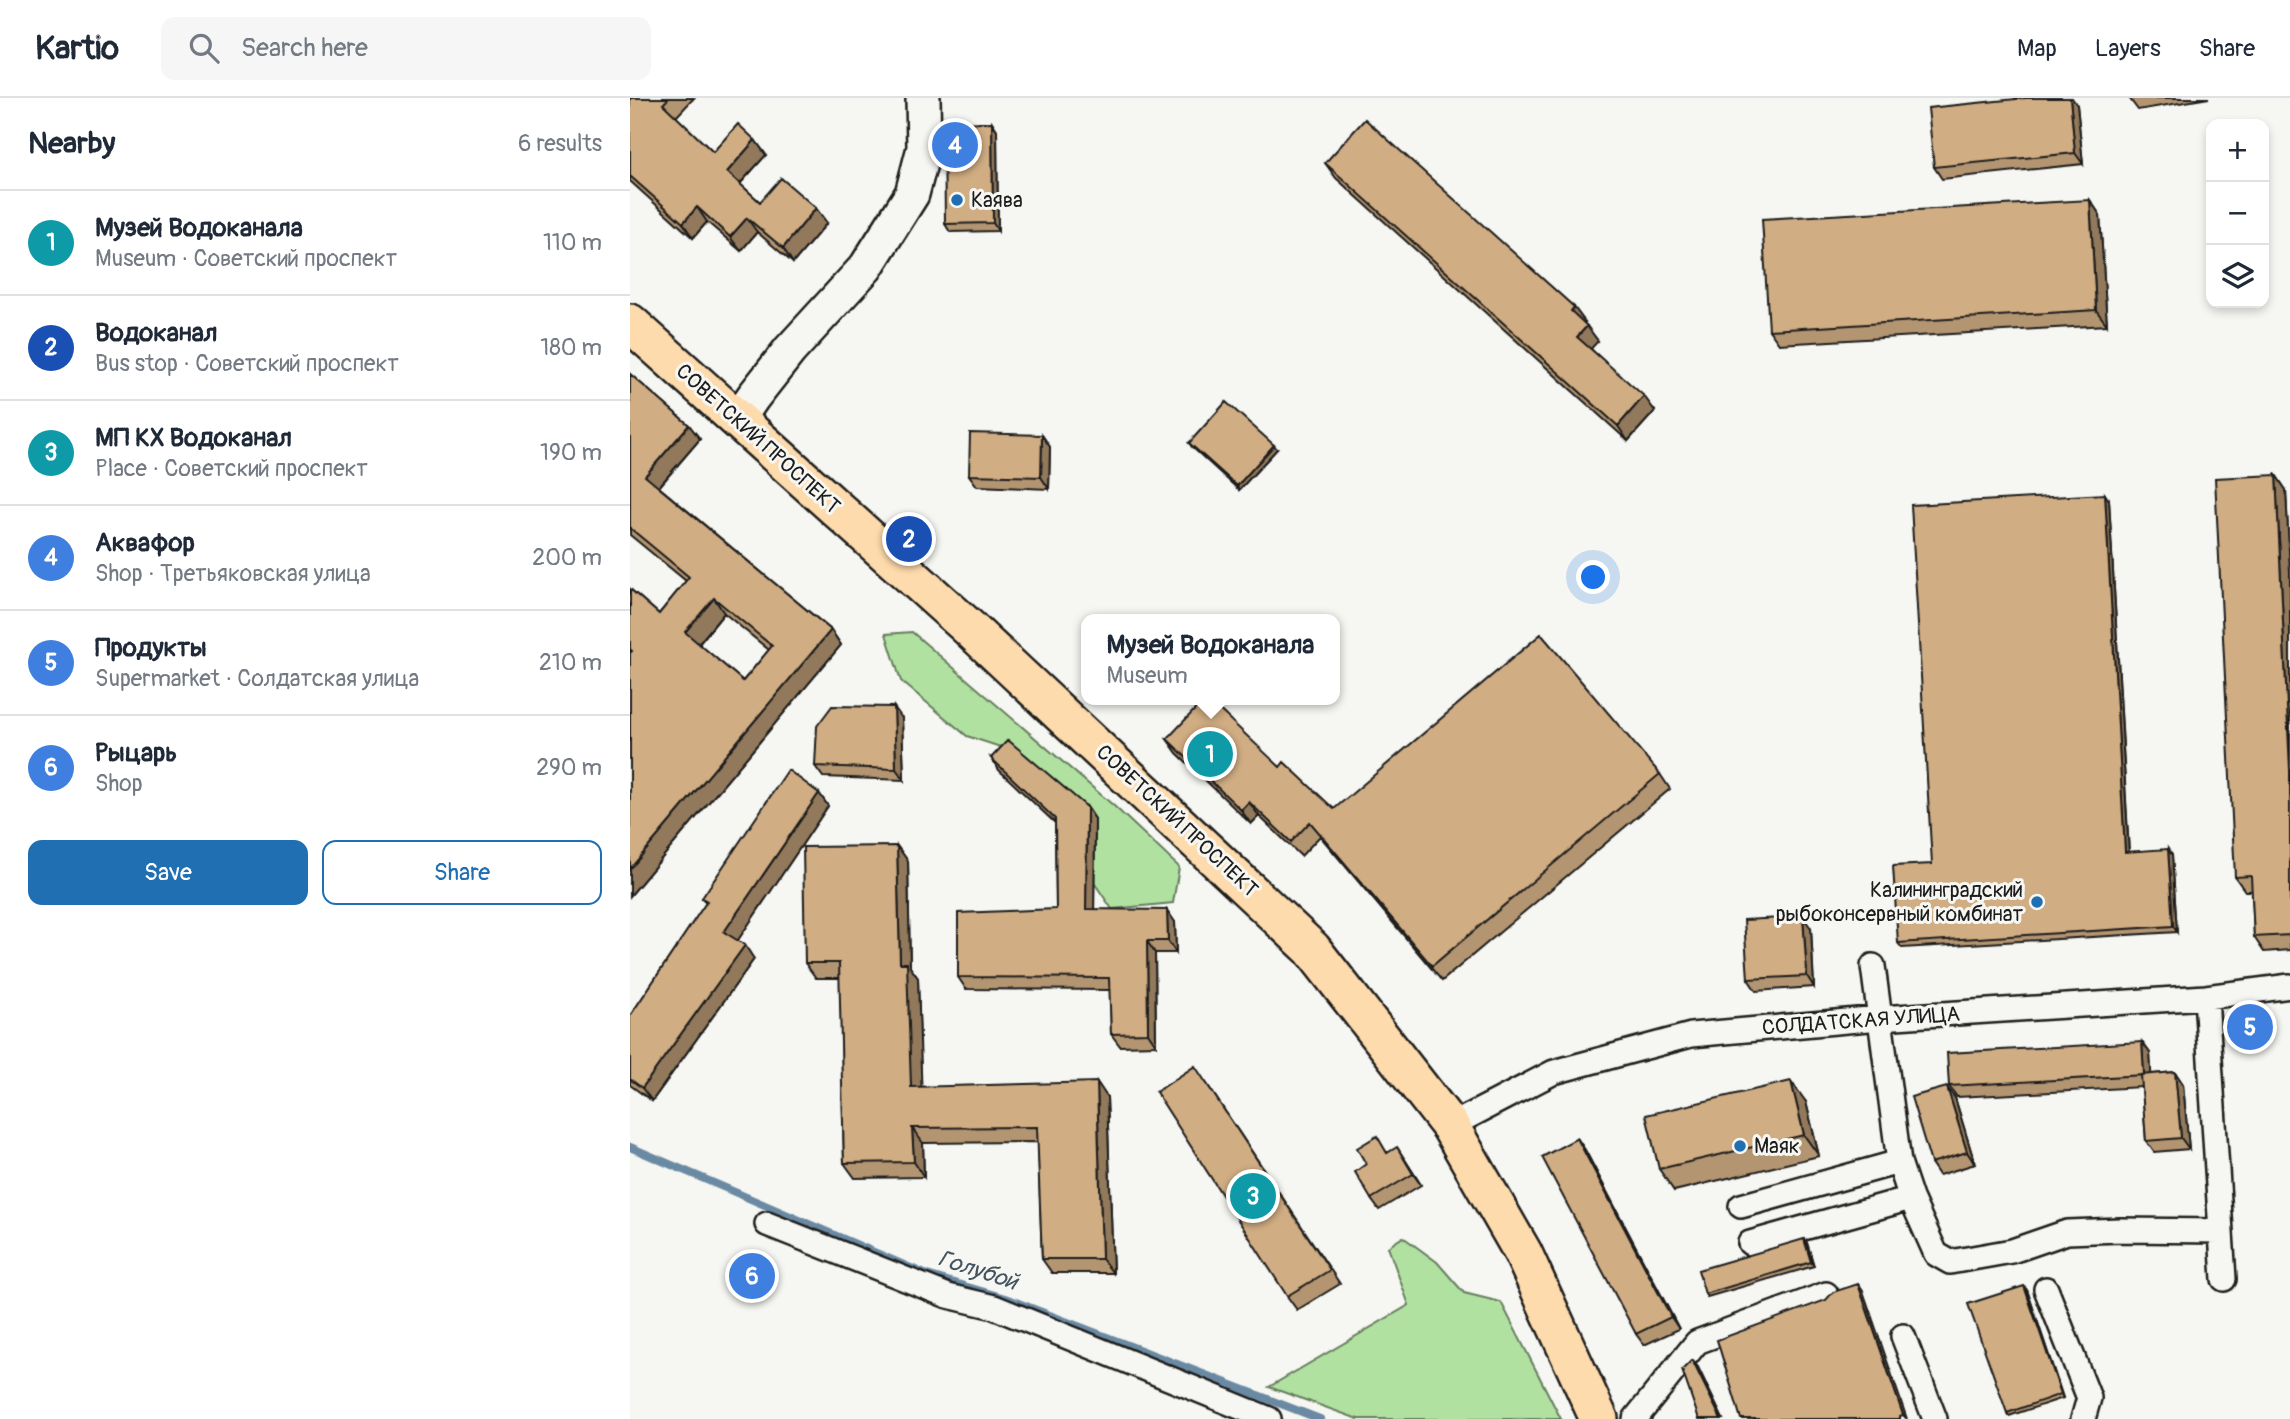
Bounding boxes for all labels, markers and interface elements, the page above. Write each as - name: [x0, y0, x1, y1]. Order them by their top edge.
- search box: [161, 17, 651, 80]
- text: Kartio: [35, 28, 119, 69]
- icon: search: [185, 29, 223, 67]
- text: Search here: [241, 32, 368, 64]
- text: Map: [2017, 34, 2057, 63]
- text: Layers: [2095, 34, 2161, 63]
- text: Share: [2199, 34, 2255, 63]
- pin: 4: [932, 119, 978, 171]
- map controls: [2206, 119, 2269, 308]
- button: +: [2206, 119, 2269, 182]
- text: Nearby: [28, 125, 115, 162]
- text: 6 results: [518, 129, 602, 158]
- button: −: [2206, 182, 2269, 245]
- place label: Каява: [971, 187, 1023, 214]
- marker: Каява: [949, 192, 965, 208]
- text: Музей Водоканала: [95, 212, 303, 244]
- text: 1: [47, 228, 56, 257]
- text: 110 m: [543, 228, 602, 257]
- text: Museum · Советский проспект: [95, 244, 397, 273]
- button: layers: [2206, 245, 2269, 308]
- text: Водоканал: [95, 317, 218, 349]
- text: 2: [45, 333, 57, 362]
- text: 180 m: [540, 333, 602, 362]
- text: Bus stop · Советский проспект: [95, 349, 399, 378]
- street label: СОВЕТСКИЙ ПРОСПЕКТ: [670, 358, 846, 520]
- text: МП КХ Водоканал: [95, 422, 292, 454]
- text: 3: [45, 438, 57, 467]
- text: 190 m: [540, 438, 602, 467]
- text: Place · Советский проспект: [95, 454, 368, 483]
- pin: 2: [886, 513, 932, 565]
- text: Аквафор: [95, 527, 195, 559]
- text: 4: [44, 543, 58, 572]
- text: 200 m: [532, 543, 602, 572]
- text: Shop · Третьяковская улица: [95, 559, 371, 588]
- your location: [1576, 560, 1610, 594]
- popup: [1081, 614, 1340, 705]
- text: Музей Водоканала: [1107, 629, 1314, 661]
- text: Продукты: [95, 632, 207, 664]
- text: 5: [45, 648, 57, 677]
- text: 210 m: [539, 648, 602, 677]
- text: Museum: [1107, 661, 1188, 690]
- text: Supermarket · Солдатская улица: [95, 664, 419, 693]
- pin: 1: [1187, 728, 1233, 780]
- text: Рыцарь: [95, 737, 177, 769]
- street label: СОВЕТСКИЙ ПРОСПЕКТ: [1090, 739, 1264, 903]
- text: 6: [44, 753, 58, 782]
- text: 290 m: [536, 753, 602, 782]
- text: Shop: [95, 769, 143, 798]
- button: Save: [28, 840, 308, 905]
- button: Share: [322, 840, 602, 905]
- place label: Калининградский рыбоконсервный комбинат: [1776, 877, 2023, 928]
- marker: Калининградский рыбоконсервный комбинат: [2029, 894, 2045, 910]
- street label: СОЛДАТСКАЯ УЛИЦА: [1761, 1001, 1961, 1041]
- pin: 5: [2227, 1001, 2273, 1053]
- place label: Маяк: [1754, 1133, 1800, 1160]
- marker: Маяк: [1732, 1138, 1748, 1154]
- pin: 3: [1230, 1170, 1276, 1222]
- water label: Голубой: [935, 1244, 1023, 1297]
- pin: 6: [729, 1250, 775, 1302]

